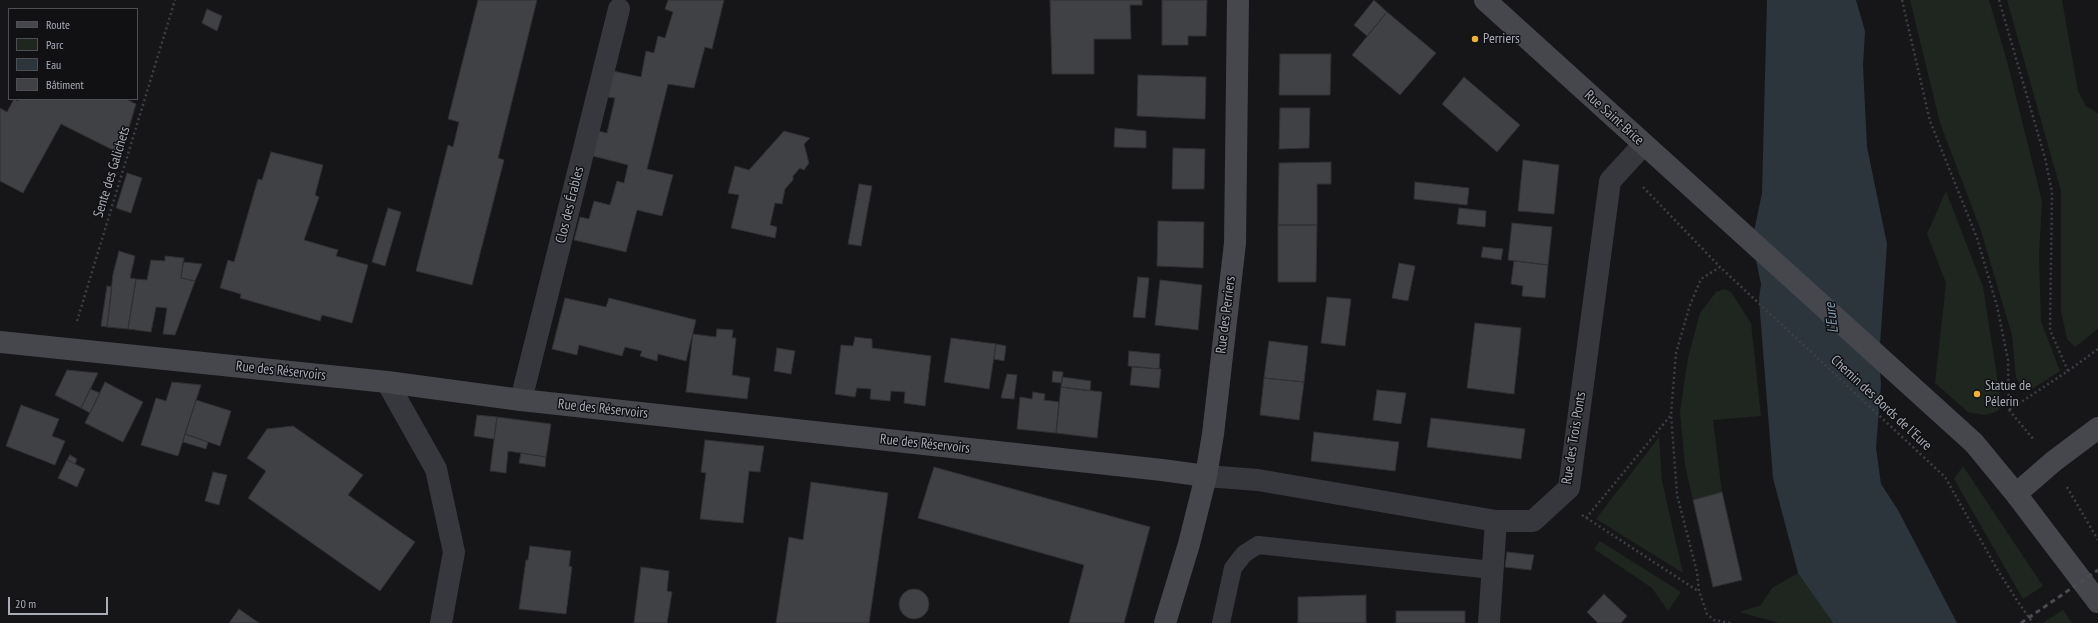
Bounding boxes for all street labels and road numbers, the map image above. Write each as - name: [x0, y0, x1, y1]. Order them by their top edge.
- street label: Rue Saint-Brice: [1581, 87, 1647, 149]
- street label: Sente des Galichets: [90, 124, 134, 220]
- street label: Clos des Érables: [552, 165, 588, 245]
- street label: Rue des Perriers: [1213, 275, 1239, 355]
- street label: Chemin des Bords de l'Eure: [1827, 352, 1935, 454]
- street label: Rue des Réservoirs: [235, 358, 327, 384]
- street label: Rue des Trois Ponts: [1558, 391, 1590, 485]
- street label: Rue des Réservoirs: [557, 396, 649, 422]
- street label: Rue des Réservoirs: [879, 431, 971, 457]

